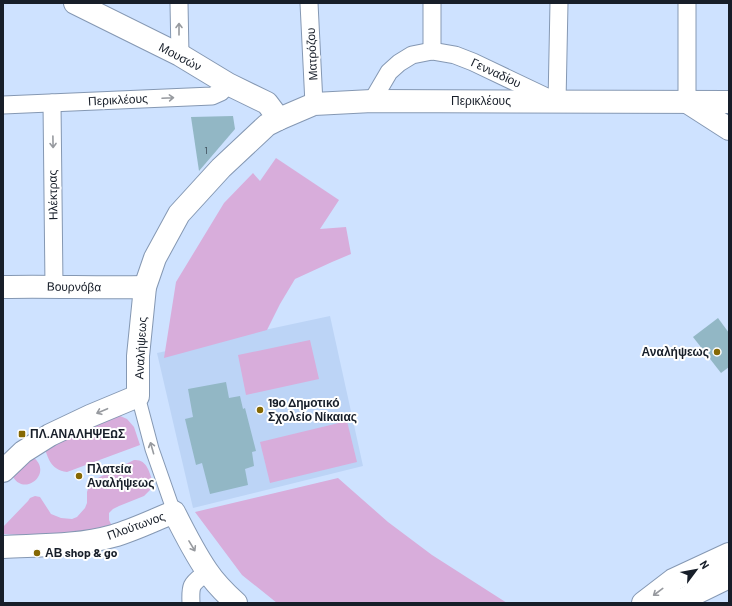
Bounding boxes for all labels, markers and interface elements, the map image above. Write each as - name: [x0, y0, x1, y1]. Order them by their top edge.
- one-way arrow: [176, 23, 183, 36]
- street label: Ματρόζου: [303, 27, 320, 81]
- street label: Μουσών: [157, 39, 204, 73]
- street label: Γενναδίου: [469, 54, 524, 90]
- street label: Περικλέους: [88, 90, 148, 109]
- street label: Περικλέους: [451, 93, 511, 108]
- one-way arrow: [161, 94, 174, 102]
- one-way arrow: [49, 135, 56, 148]
- house number: 1: [204, 144, 208, 156]
- street label: Ηλέκτρας: [45, 170, 60, 220]
- street label: Βουρνόβα: [47, 279, 101, 294]
- street label: Αναλήψεως: [131, 316, 150, 380]
- place label: Αναλήψεως: [642, 344, 709, 359]
- marker: Αναλήψεως: [712, 347, 722, 357]
- place label: 19ο Δημοτικό Σχολείο Νίκαιας: [268, 395, 357, 424]
- marker: 19ο Δημοτικό Σχολείο Νίκαιας: [255, 405, 265, 415]
- one-way arrow: [97, 408, 109, 415]
- place label: ΠΛ.ΑΝΑΛΗΨΕΩΣ: [30, 426, 125, 440]
- marker: ΠΛ.ΑΝΑΛΗΨΕΩΣ: [17, 429, 27, 439]
- one-way arrow: [148, 442, 155, 455]
- place label: Πλατεία Αναλήψεως: [87, 461, 154, 490]
- marker: Πλατεία Αναλήψεως: [74, 471, 84, 481]
- street label: Πλούτωνος: [105, 508, 167, 543]
- one-way arrow: [188, 540, 196, 552]
- place label: ΑΒ shop & go: [45, 545, 118, 559]
- marker: ΑΒ shop & go: [32, 548, 42, 558]
- north arrow: [676, 550, 716, 590]
- text: N: [697, 558, 712, 571]
- one-way arrow: [652, 588, 663, 596]

